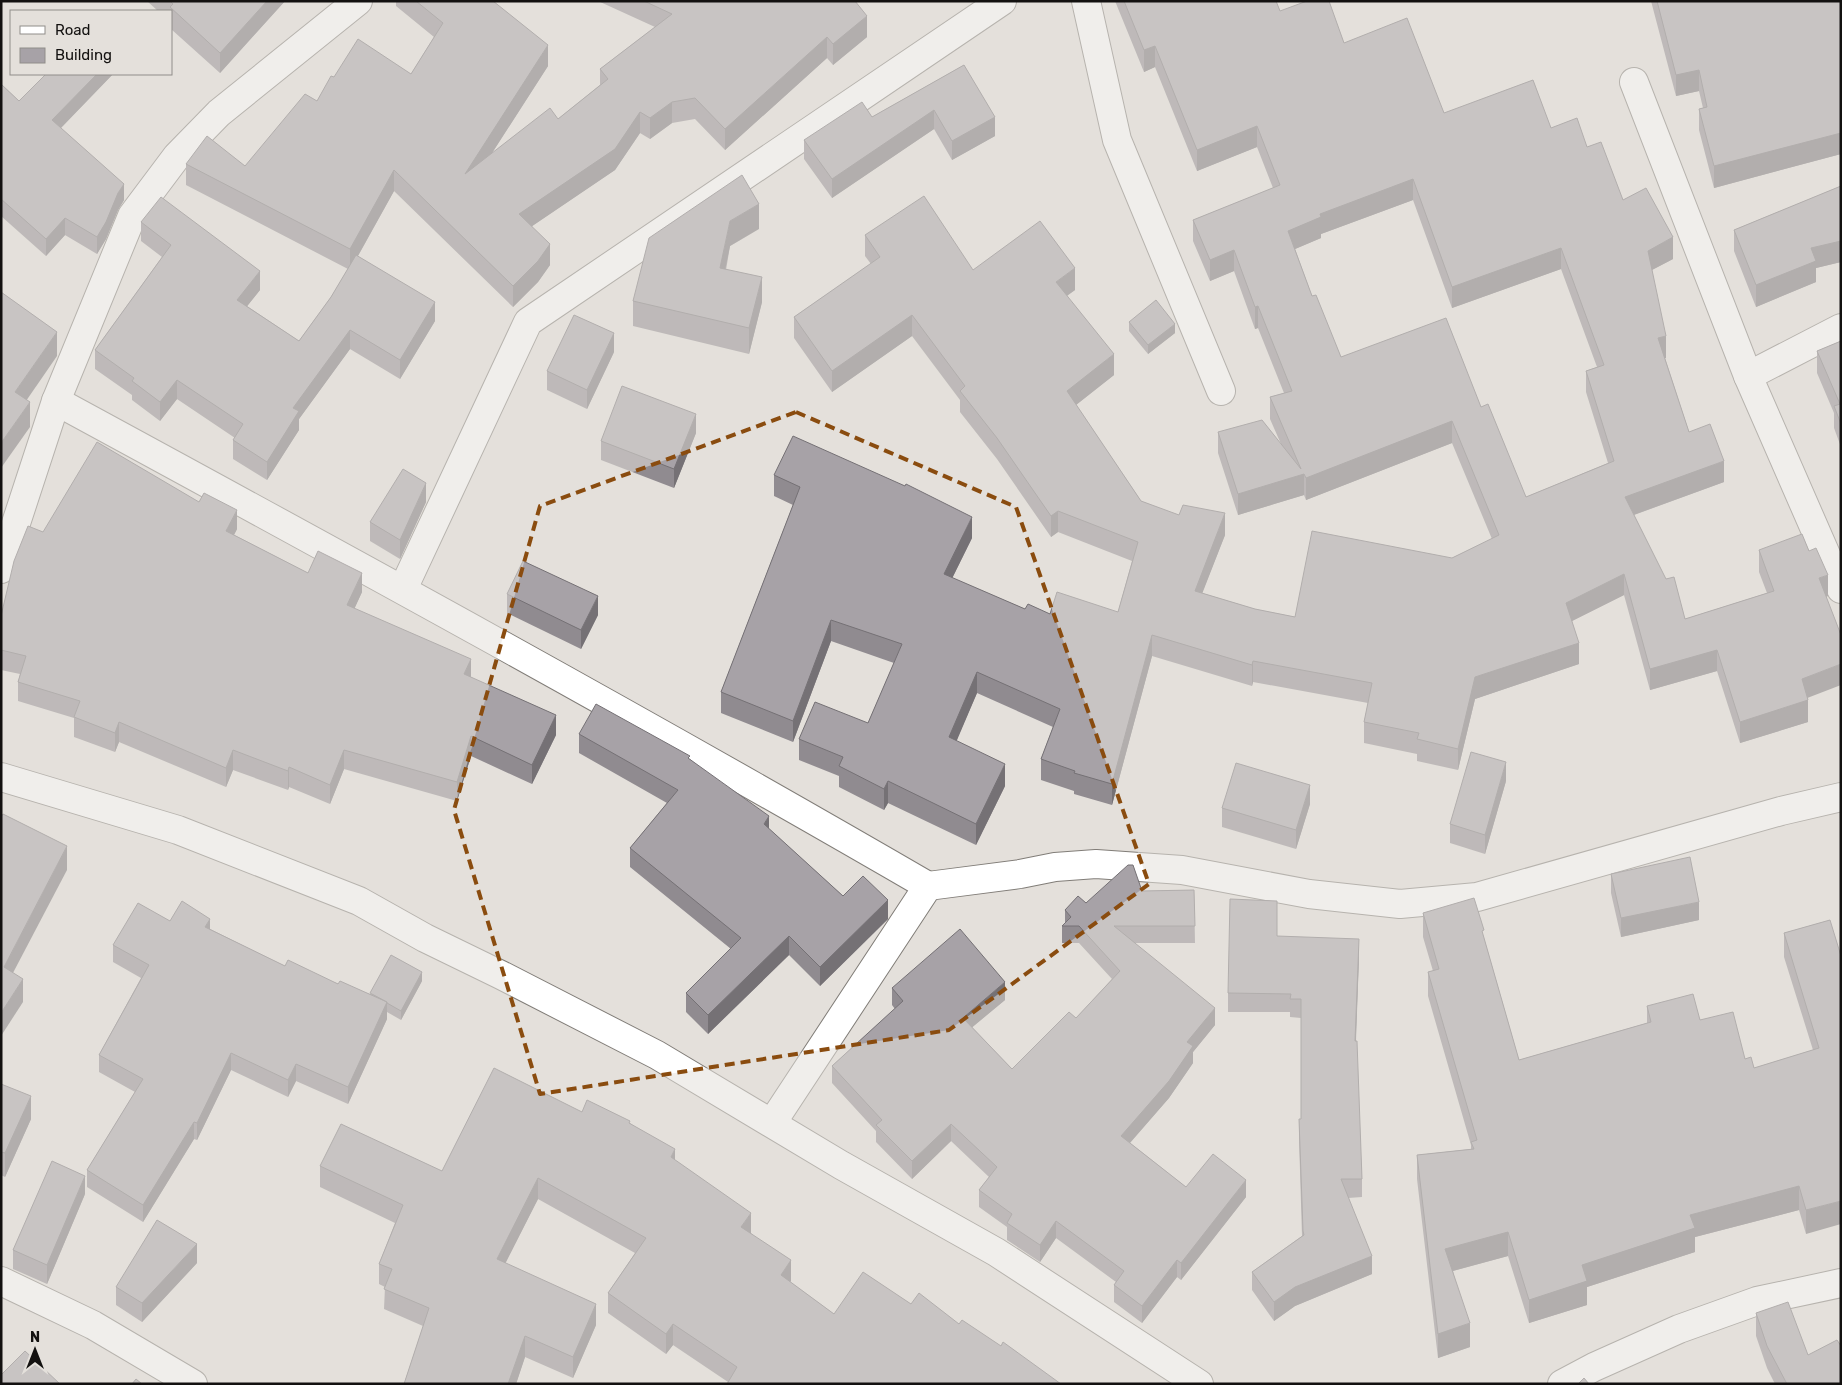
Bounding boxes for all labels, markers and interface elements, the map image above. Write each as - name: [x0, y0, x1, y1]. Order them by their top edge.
- legend: [10, 10, 172, 75]
- text: Road: [55, 21, 91, 39]
- text: Building: [55, 46, 112, 64]
- north arrow: [10, 1325, 60, 1375]
- text: N: [30, 1329, 40, 1346]

